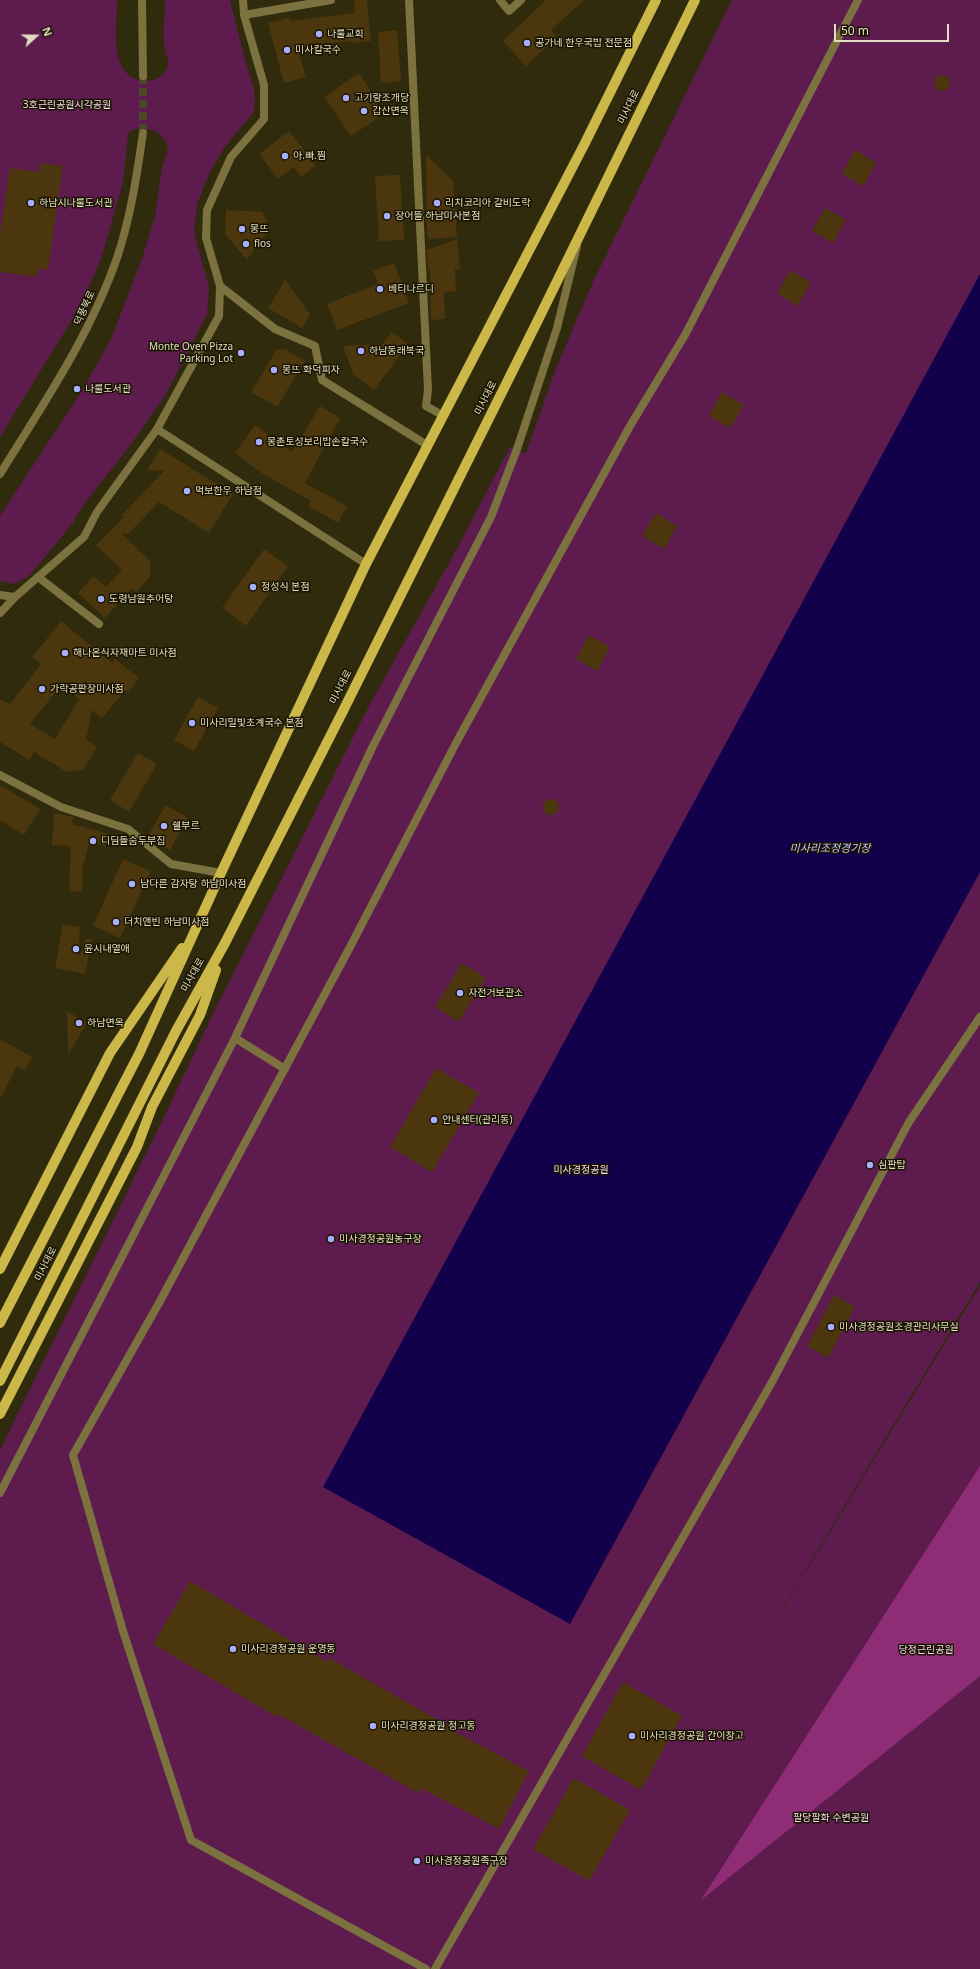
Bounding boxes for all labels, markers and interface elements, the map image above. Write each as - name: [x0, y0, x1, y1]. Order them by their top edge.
- north arrow: [16, 16, 56, 56]
- scale bar: [836, 16, 951, 42]
- text: 50 m: [841, 22, 869, 39]
- text: N: [39, 25, 56, 38]
- place label: 나룰교회: [327, 28, 364, 40]
- marker: 나룰교회: [314, 29, 324, 39]
- place label: 공가네 한우국밥 전문점: [535, 37, 632, 49]
- marker: 공가네 한우국밥 전문점: [522, 38, 532, 48]
- place label: 미사칼국수: [295, 44, 341, 56]
- marker: 미사칼국수: [282, 45, 292, 55]
- street label: 미사대로: [616, 88, 642, 126]
- place label: 고기랑조개당: [354, 92, 409, 104]
- marker: 고기랑조개당: [341, 93, 351, 103]
- park label: 3호근린공원시각공원: [23, 99, 111, 111]
- place label: 갑산면옥: [372, 105, 409, 117]
- marker: 갑산면옥: [359, 106, 369, 116]
- place label: 아.빠.찜: [293, 150, 326, 162]
- marker: 아.빠.찜: [280, 151, 290, 161]
- place label: 하남시나룰도서관: [39, 197, 113, 209]
- place label: 리치코리아 갈비도락: [445, 197, 530, 209]
- marker: 하남시나룰도서관: [26, 198, 36, 208]
- marker: 리치코리아 갈비도락: [432, 198, 442, 208]
- place label: 장어뜰 하남미사본점: [395, 210, 480, 222]
- marker: 장어뜰 하남미사본점: [382, 211, 392, 221]
- place label: 몽뜨: [250, 223, 268, 235]
- marker: 몽뜨: [237, 224, 247, 234]
- place label: flos: [254, 238, 271, 250]
- marker: flos: [241, 239, 251, 249]
- place label: 베티나르디: [388, 283, 434, 295]
- marker: 베티나르디: [375, 284, 385, 294]
- street label: 덕풍북로: [72, 289, 98, 327]
- place label: Monte Oven Pizza Parking Lot: [149, 341, 233, 364]
- place label: 하남동래복국: [369, 345, 424, 357]
- marker: 하남동래복국: [356, 346, 366, 356]
- marker: Monte Oven Pizza Parking Lot: [236, 348, 246, 358]
- place label: 몽뜨 화덕피자: [282, 364, 340, 376]
- marker: 몽뜨 화덕피자: [269, 365, 279, 375]
- street label: 미사대로: [472, 379, 500, 417]
- place label: 나룰도서관: [85, 383, 131, 395]
- marker: 나룰도서관: [72, 384, 82, 394]
- place label: 몽촌토성보리밥손칼국수: [267, 436, 368, 448]
- marker: 몽촌토성보리밥손칼국수: [254, 437, 264, 447]
- place label: 먹보한우 하남점: [195, 485, 262, 497]
- marker: 먹보한우 하남점: [182, 486, 192, 496]
- place label: 정성식 본점: [261, 581, 310, 593]
- marker: 정성식 본점: [248, 582, 258, 592]
- place label: 도령남원추어탕: [109, 593, 173, 605]
- marker: 도령남원추어탕: [96, 594, 106, 604]
- place label: 해나온식자재마트 미사점: [73, 647, 177, 659]
- marker: 해나온식자재마트 미사점: [60, 648, 70, 658]
- street label: 미사대로: [327, 668, 355, 706]
- place label: 가락공판장미사점: [50, 683, 124, 695]
- marker: 가락공판장미사점: [37, 684, 47, 694]
- place label: 미사리밀빛초계국수 본점: [200, 717, 304, 729]
- marker: 미사리밀빛초계국수 본점: [187, 718, 197, 728]
- place label: 쉘부르: [172, 820, 200, 832]
- marker: 쉘부르: [159, 821, 169, 831]
- place label: 디딤돌숨두부집: [101, 835, 165, 847]
- marker: 디딤돌숨두부집: [88, 836, 98, 846]
- water label: 미사리조정경기장: [790, 842, 870, 856]
- place label: 남다른 감자탕 하남미사점: [140, 878, 246, 890]
- marker: 남다른 감자탕 하남미사점: [127, 879, 137, 889]
- place label: 더치앤빈 하남미사점: [124, 916, 209, 928]
- marker: 더치앤빈 하남미사점: [111, 917, 121, 927]
- place label: 윤시내열애: [84, 943, 130, 955]
- marker: 윤시내열애: [71, 944, 81, 954]
- street label: 미사대로: [179, 956, 207, 994]
- place label: 자전거보관소: [468, 987, 523, 999]
- marker: 자전거보관소: [455, 988, 465, 998]
- place label: 하남면옥: [87, 1017, 124, 1029]
- marker: 하남면옥: [74, 1018, 84, 1028]
- place label: 안내센터(관리동): [442, 1114, 512, 1126]
- marker: 안내센터(관리동): [429, 1115, 439, 1125]
- place label: 심판탑: [878, 1159, 906, 1171]
- marker: 심판탑: [865, 1160, 875, 1170]
- park label: 미사경정공원: [553, 1164, 609, 1176]
- place label: 미사경정공원농구장: [339, 1233, 422, 1245]
- marker: 미사경정공원농구장: [326, 1234, 336, 1244]
- street label: 미사대로: [32, 1245, 60, 1283]
- place label: 미사경정공원조경관리사무실: [839, 1321, 959, 1333]
- marker: 미사경정공원조경관리사무실: [826, 1322, 836, 1332]
- place label: 미사리경정공원 운영동: [241, 1643, 336, 1655]
- marker: 미사리경정공원 운영동: [228, 1644, 238, 1654]
- park label: 당정근린공원: [898, 1644, 954, 1656]
- place label: 미사리경정공원 정고동: [381, 1720, 476, 1732]
- marker: 미사리경정공원 정고동: [368, 1721, 378, 1731]
- place label: 미사리경정공원 간이창고: [640, 1730, 744, 1742]
- marker: 미사리경정공원 간이창고: [627, 1731, 637, 1741]
- park label: 팔당팔화 수변공원: [793, 1812, 869, 1824]
- place label: 미사경정공원족구장: [425, 1855, 508, 1867]
- marker: 미사경정공원족구장: [412, 1856, 422, 1866]

